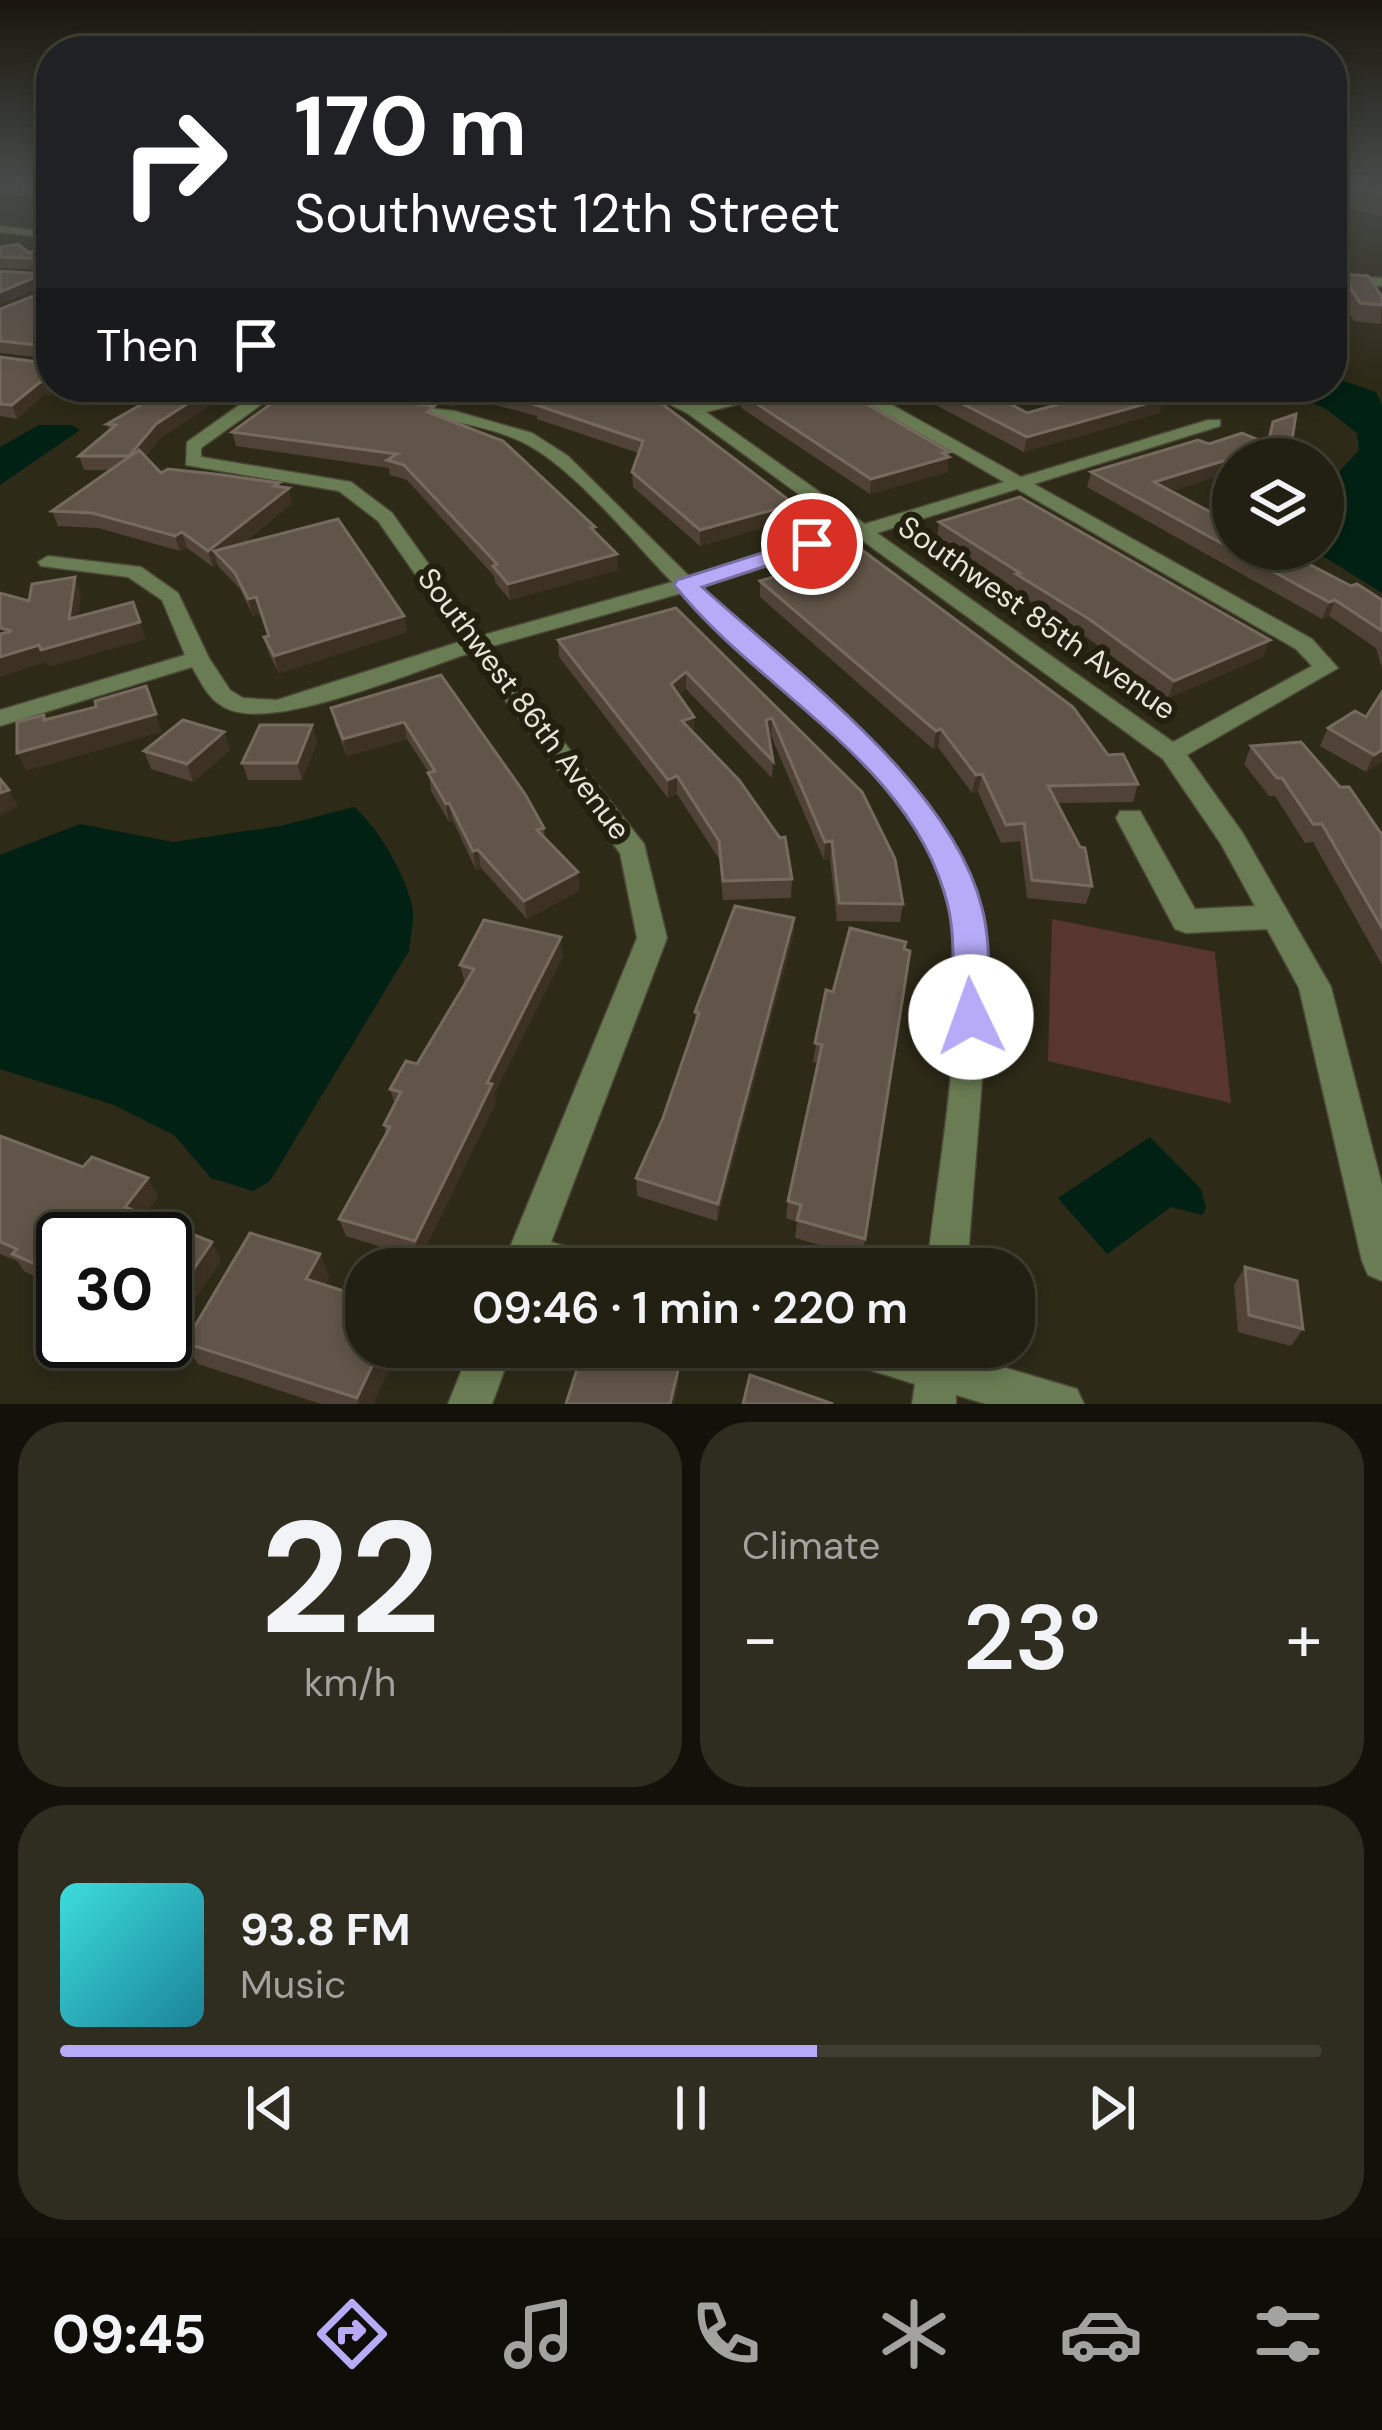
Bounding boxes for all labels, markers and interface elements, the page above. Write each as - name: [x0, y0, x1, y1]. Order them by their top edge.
- text: 170 m: [294, 72, 527, 181]
- icon: right: [96, 84, 252, 240]
- text: Southwest 12th Street: [294, 178, 840, 249]
- icon: arrive: [223, 312, 289, 378]
- text: Then: [96, 316, 199, 375]
- map controls: [1212, 438, 1344, 570]
- button: layers: [1212, 438, 1344, 570]
- pin: [761, 493, 863, 595]
- street label: Southwest 85th Avenue: [891, 507, 1184, 728]
- icon: arrive: [779, 511, 845, 577]
- street label: Southwest 86th Avenue: [409, 560, 640, 848]
- position arrow: [908, 954, 1034, 1080]
- speed limit sign: 30: [36, 1212, 192, 1368]
- text: 09:46 · 1 min · 220 m: [472, 1278, 908, 1337]
- text: 22: [260, 1477, 440, 1680]
- text: Climate: [742, 1520, 880, 1571]
- text: 23°: [963, 1580, 1101, 1697]
- text: −: [742, 1596, 778, 1681]
- text: +: [1286, 1596, 1322, 1681]
- text: km/h: [304, 1657, 396, 1708]
- text: 93.8 FM: [240, 1900, 411, 1959]
- text: Music: [240, 1959, 346, 2010]
- icon: previous: [237, 2075, 303, 2141]
- icon: pause: [658, 2075, 724, 2141]
- icon: next: [1079, 2075, 1145, 2141]
- icon: directions: [310, 2292, 394, 2376]
- icon: music: [497, 2292, 581, 2376]
- icon: phone: [684, 2292, 768, 2376]
- icon: climate: [872, 2292, 956, 2376]
- icon: car: [1059, 2292, 1143, 2376]
- icon: filters: [1246, 2292, 1330, 2376]
- text: 09:45: [52, 2299, 206, 2370]

